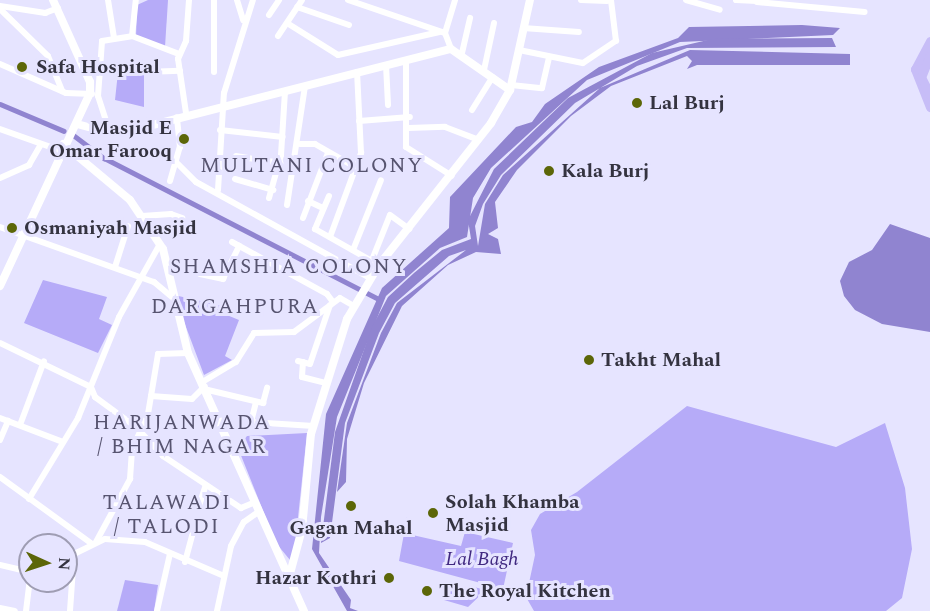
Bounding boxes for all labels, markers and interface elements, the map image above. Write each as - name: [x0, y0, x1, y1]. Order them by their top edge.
- place label: Safa Hospital: [36, 55, 160, 79]
- marker: Safa Hospital: [13, 58, 31, 76]
- place label: Lal Burj: [649, 91, 725, 115]
- marker: Lal Burj: [630, 96, 644, 110]
- place label: Masjid E Omar Farooq: [49, 116, 172, 163]
- marker: Masjid E Omar Farooq: [177, 132, 191, 146]
- district label: MULTANI COLONY: [200, 153, 424, 179]
- place label: Kala Burj: [561, 159, 649, 183]
- marker: Kala Burj: [542, 164, 556, 178]
- place label: Osmaniyah Masjid: [24, 216, 197, 240]
- marker: Osmaniyah Masjid: [5, 221, 19, 235]
- district label: SHAMSHIA COLONY: [170, 254, 408, 280]
- district label: DARGAHPURA: [151, 294, 319, 320]
- place label: Takht Mahal: [601, 348, 721, 372]
- marker: Takht Mahal: [582, 353, 596, 367]
- district label: HARIJANWADA / BHIM NAGAR: [93, 410, 271, 460]
- district label: TALAWADI / TALODI: [102, 490, 232, 540]
- place label: Solah Khamba Masjid: [445, 490, 580, 537]
- marker: Gagan Mahal: [344, 499, 358, 513]
- marker: Solah Khamba Masjid: [426, 506, 440, 520]
- place label: Gagan Mahal: [289, 516, 413, 540]
- north arrow: [18, 533, 78, 593]
- park label: Lal Bagh: [445, 547, 519, 571]
- text: N: [52, 557, 76, 571]
- place label: Hazar Kothri: [255, 566, 377, 590]
- marker: Hazar Kothri: [382, 571, 396, 585]
- place label: The Royal Kitchen: [439, 579, 611, 603]
- marker: The Royal Kitchen: [420, 584, 434, 598]

